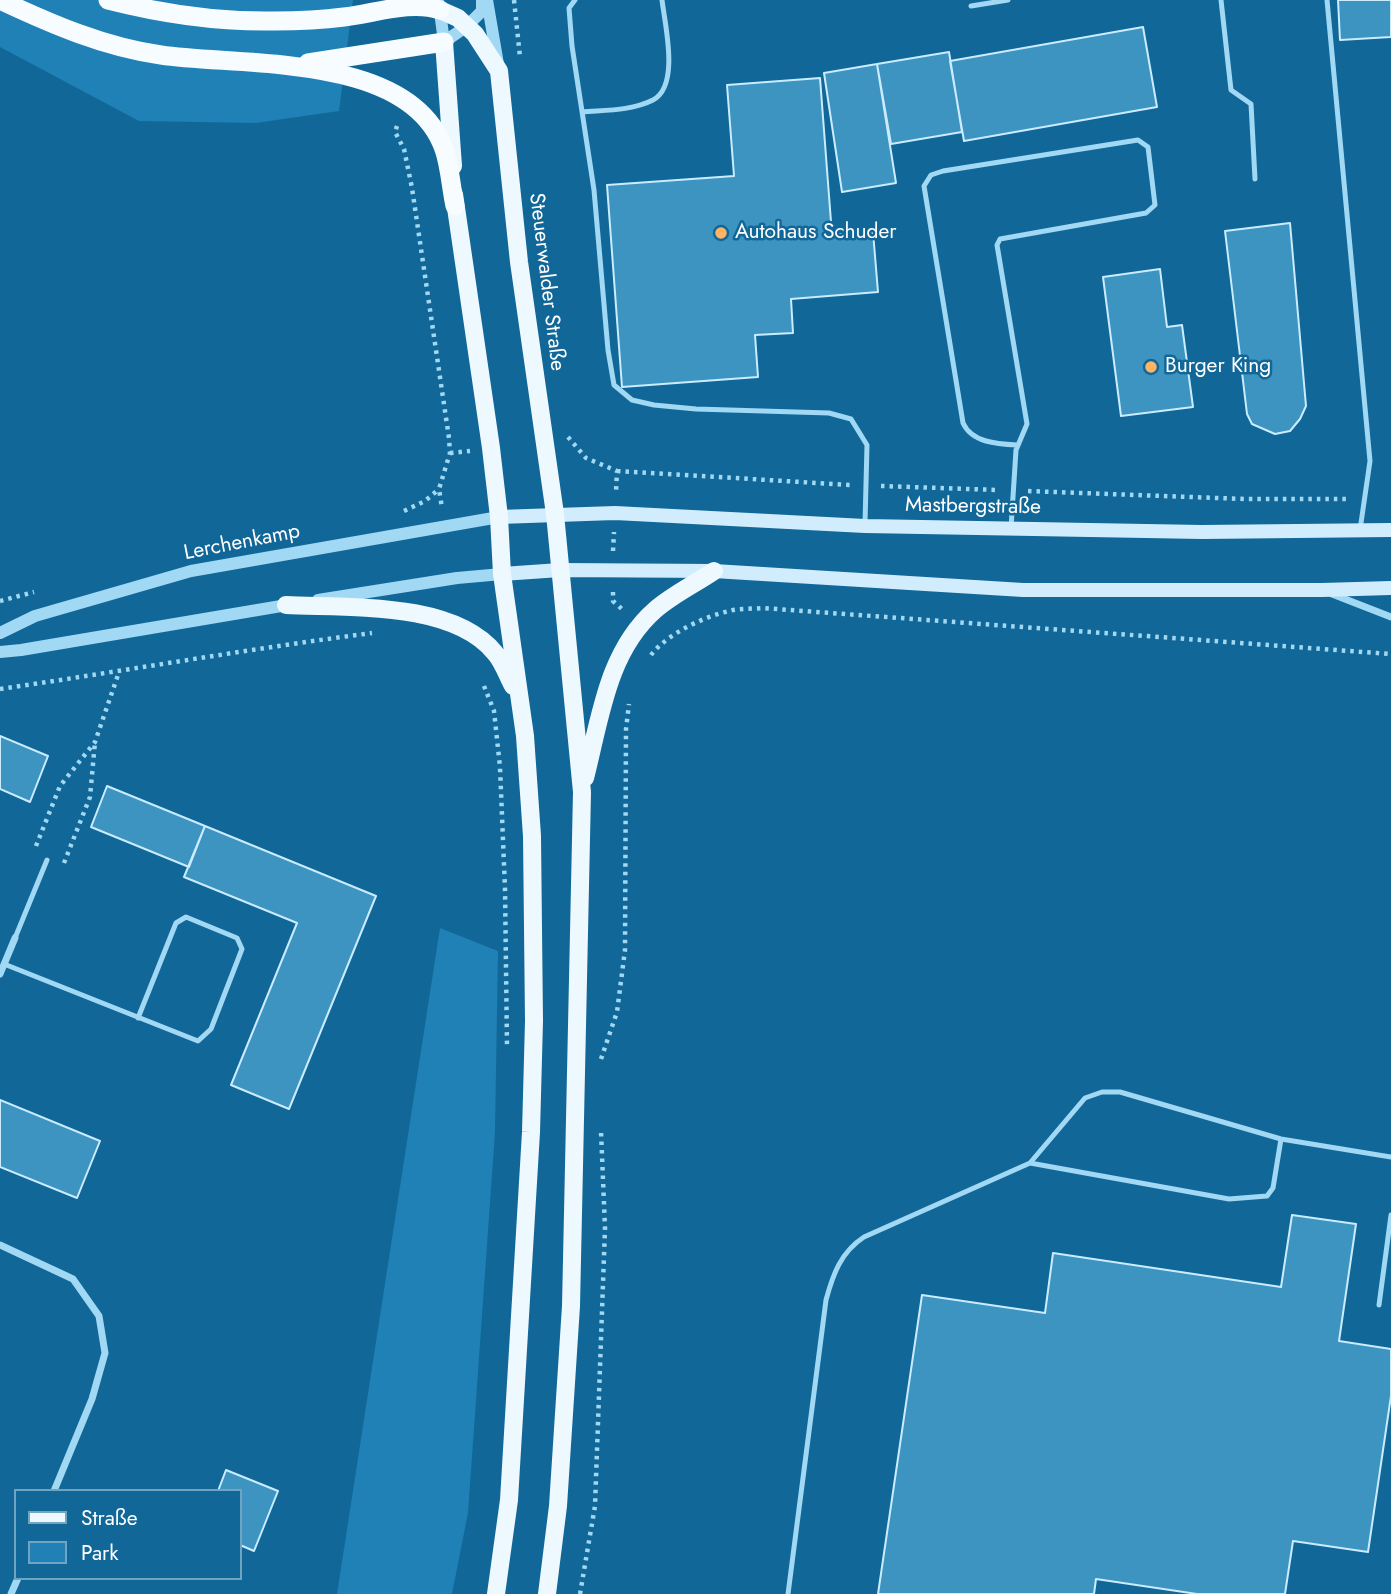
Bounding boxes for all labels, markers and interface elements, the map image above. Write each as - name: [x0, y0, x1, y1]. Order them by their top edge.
- street label: Steuerwalder Straße: [523, 192, 569, 372]
- place label: Autohaus Schuder: [735, 220, 896, 246]
- marker: Autohaus Schuder: [713, 225, 729, 241]
- place label: Burger King: [1165, 354, 1271, 380]
- marker: Burger King: [1143, 359, 1159, 375]
- street label: Mastbergstraße: [905, 493, 1041, 521]
- street label: Lerchenkamp: [182, 519, 302, 567]
- legend: [14, 1489, 242, 1580]
- text: Straße: [81, 1503, 138, 1533]
- text: Park: [81, 1538, 118, 1568]

